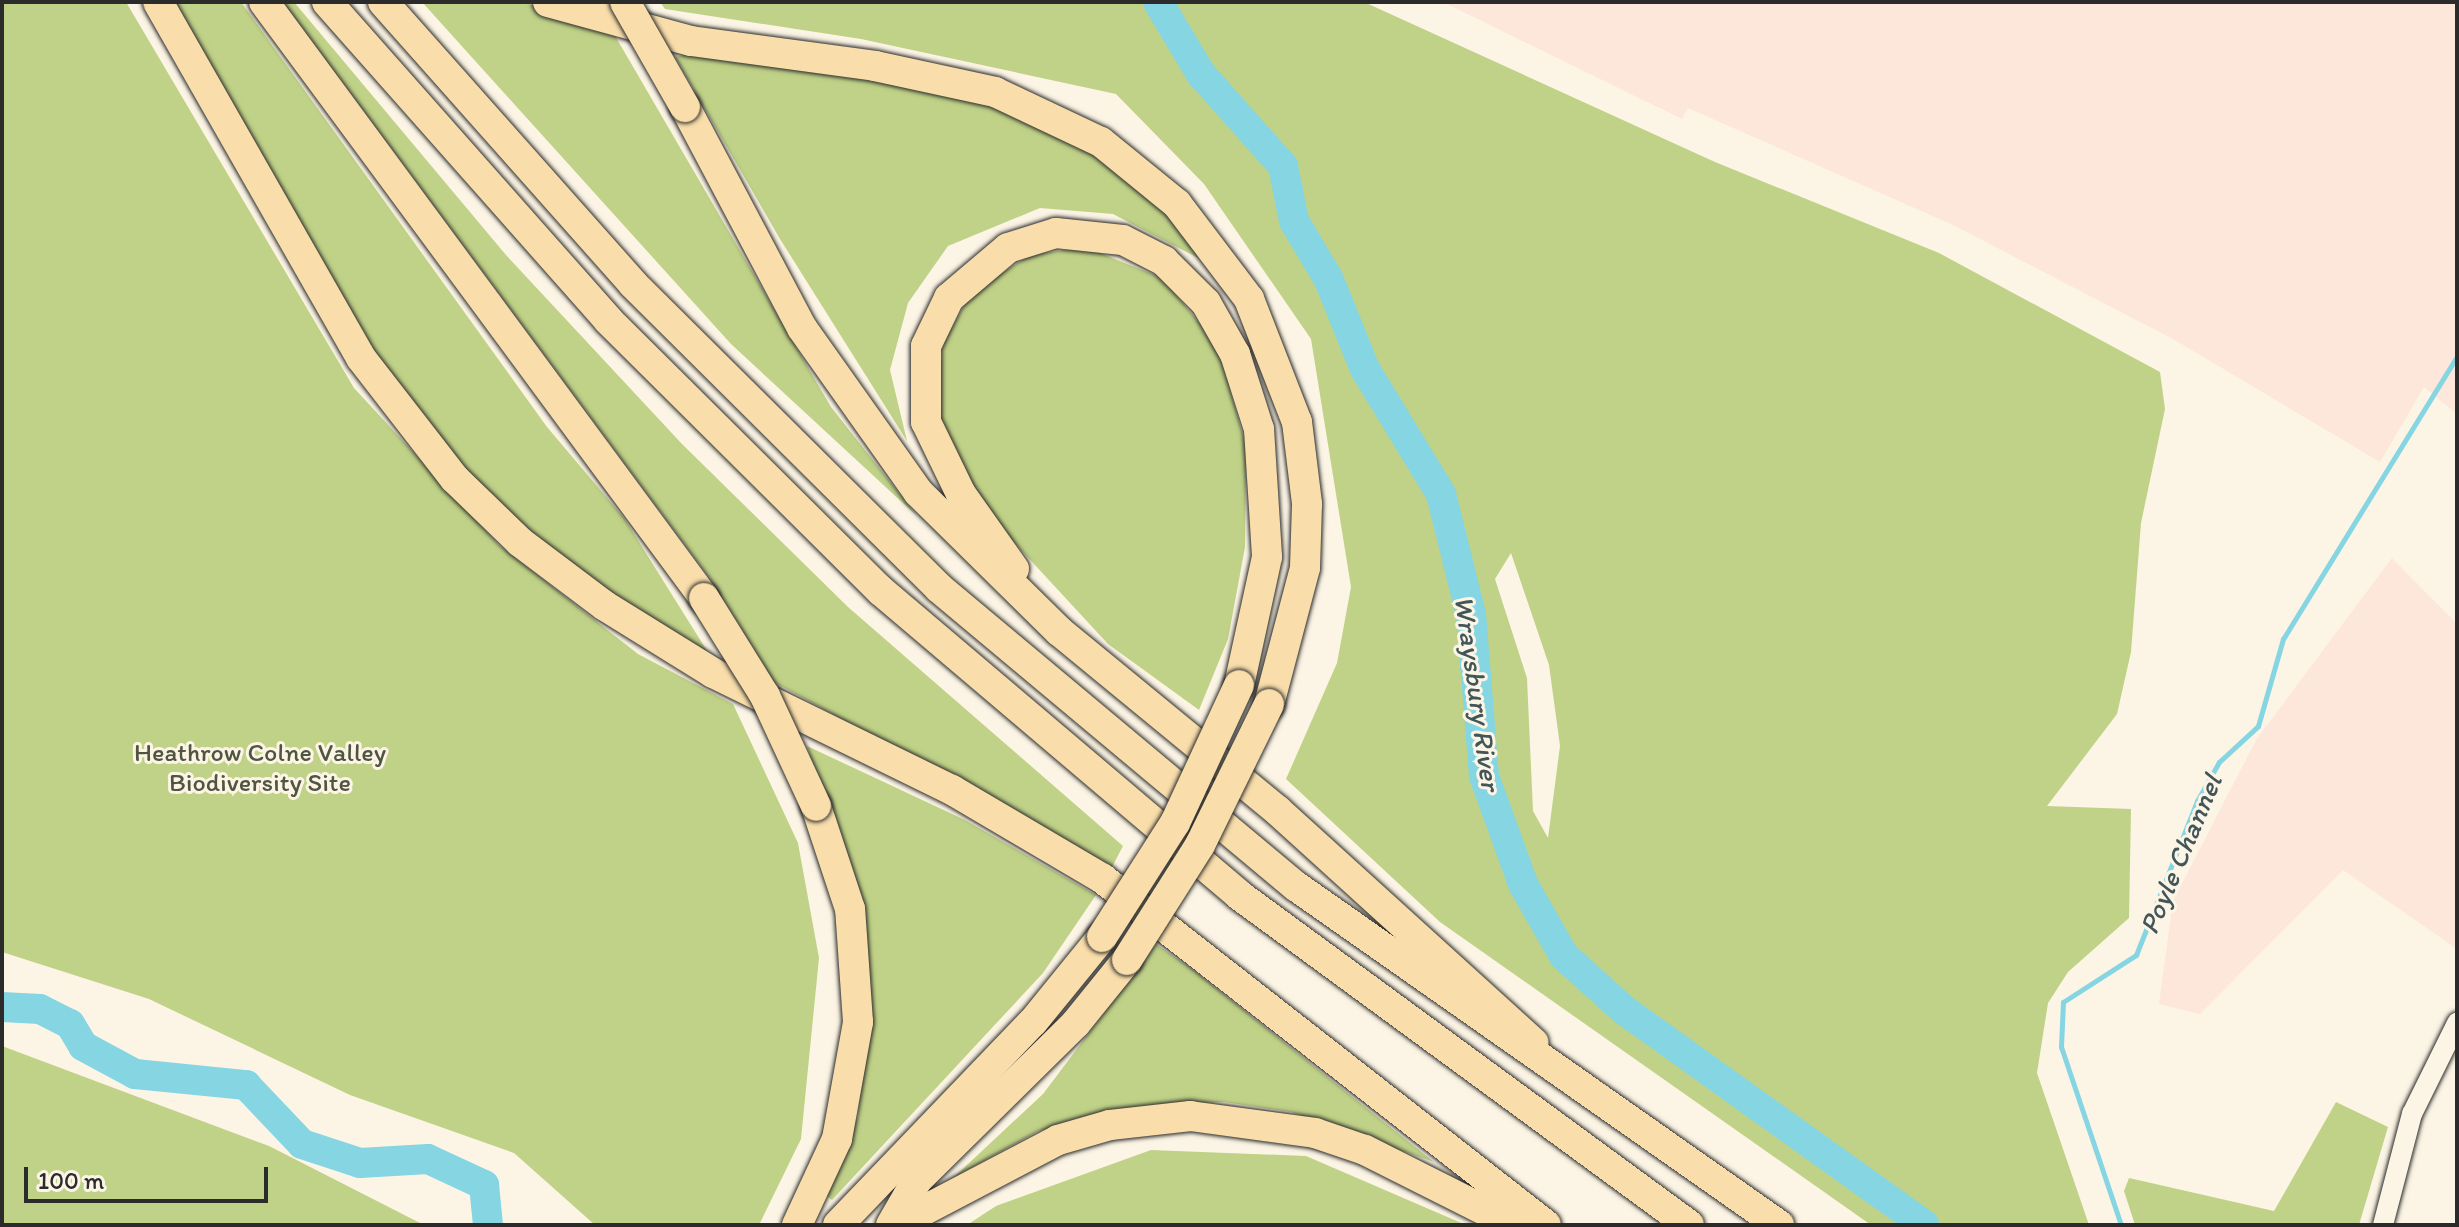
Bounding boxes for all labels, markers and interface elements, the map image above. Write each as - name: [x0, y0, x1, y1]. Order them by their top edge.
- water label: Wraysbury River: [1448, 594, 1508, 792]
- park label: Heathrow Colne Valley Biodiversity Site: [135, 737, 385, 798]
- water label: Poyle Channel: [2131, 769, 2229, 939]
- scale bar: [28, 1151, 272, 1201]
- text: 100 m: [38, 1166, 104, 1195]

